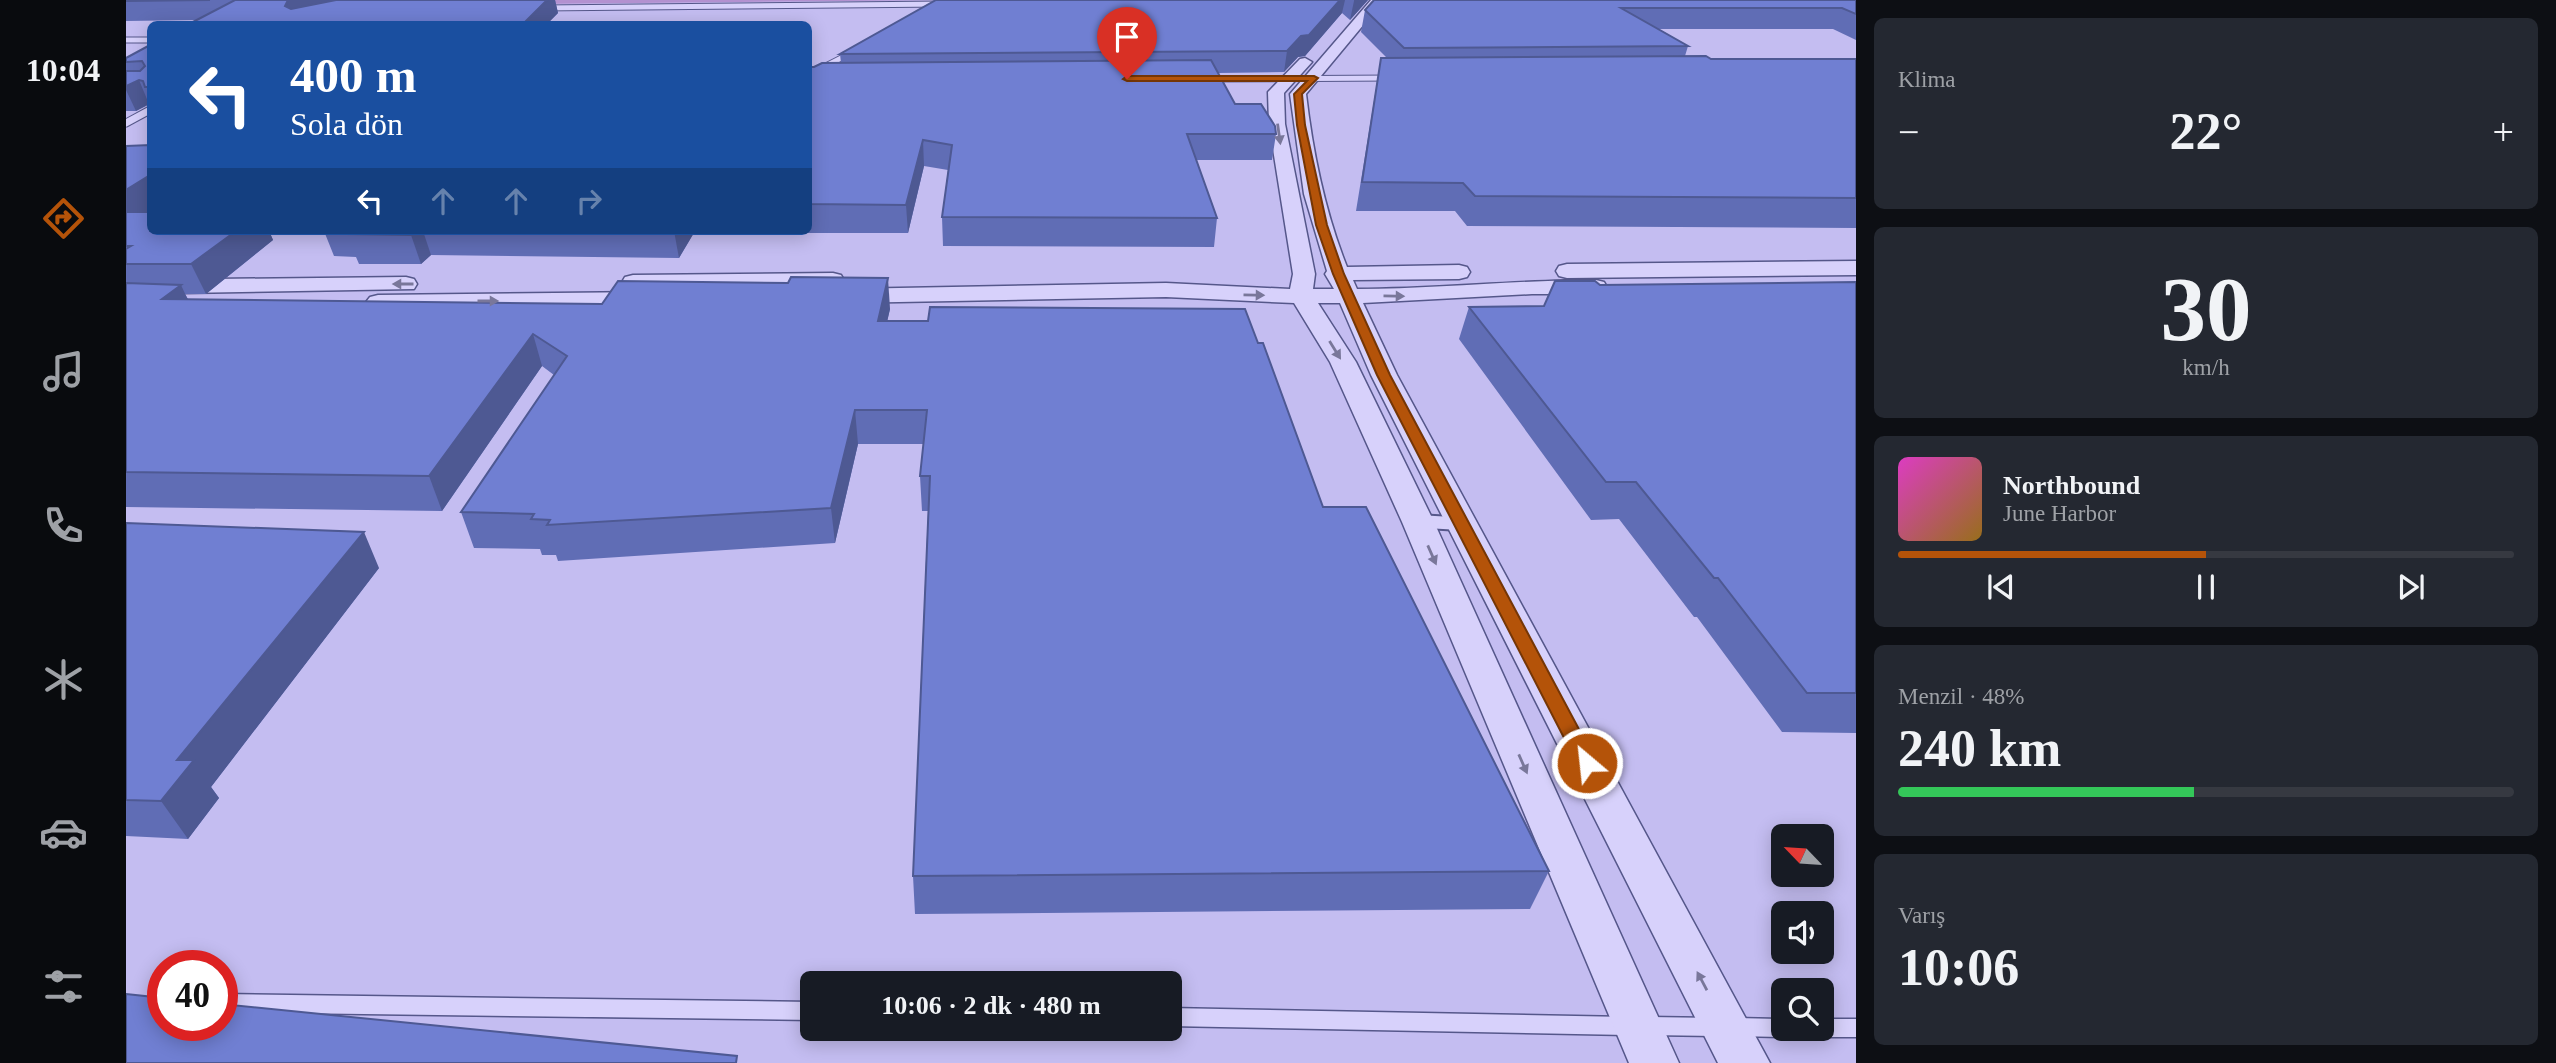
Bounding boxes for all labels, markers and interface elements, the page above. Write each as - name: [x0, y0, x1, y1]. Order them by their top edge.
- pin: [1097, 7, 1157, 79]
- icon: arrive: [1108, 18, 1146, 56]
- text: 400 m: [290, 48, 417, 103]
- icon: left: [175, 49, 266, 140]
- text: 10:04: [26, 52, 100, 88]
- text: Klima: [1898, 67, 1956, 92]
- text: 22°: [2170, 103, 2242, 160]
- text: Sola dön: [290, 106, 403, 142]
- text: −: [1898, 111, 1919, 153]
- text: +: [2493, 111, 2514, 153]
- one-way arrow: [1274, 123, 1285, 145]
- icon: left: [351, 182, 389, 220]
- icon: ahead: [424, 182, 462, 220]
- icon: ahead: [497, 182, 535, 220]
- icon: right: [570, 182, 608, 220]
- icon: directions: [39, 194, 88, 243]
- text: 30: [2161, 259, 2252, 360]
- one-way arrow: [392, 278, 414, 290]
- one-way arrow: [1244, 290, 1266, 301]
- one-way arrow: [1383, 290, 1405, 301]
- one-way arrow: [477, 295, 499, 307]
- one-way arrow: [1329, 340, 1341, 359]
- icon: music: [39, 347, 88, 396]
- text: km/h: [2182, 355, 2230, 380]
- text: Northbound: [2003, 471, 2140, 500]
- icon: phone: [39, 501, 88, 550]
- text: June Harbor: [2003, 501, 2116, 526]
- one-way arrow: [1426, 545, 1438, 565]
- icon: previous: [1982, 568, 2020, 606]
- icon: pause: [2187, 568, 2225, 606]
- icon: next: [2392, 568, 2430, 606]
- icon: climate: [39, 655, 88, 704]
- text: Menzil · 48%: [1898, 684, 2024, 709]
- text: 240 km: [1898, 720, 2061, 777]
- position arrow: [1550, 726, 1624, 800]
- one-way arrow: [1518, 753, 1529, 774]
- icon: car: [39, 808, 88, 857]
- north arrow: [1771, 824, 1834, 887]
- map controls: [1771, 824, 1834, 1041]
- button: sound: [1771, 901, 1834, 964]
- text: Varış: [1898, 903, 1945, 928]
- text: 10:06: [1898, 939, 2019, 996]
- speed limit sign: 40: [147, 950, 238, 1041]
- icon: filters: [39, 962, 88, 1011]
- one-way arrow: [1696, 971, 1708, 991]
- button: search: [1771, 978, 1834, 1041]
- text: 10:06 · 2 dk · 480 m: [881, 991, 1101, 1020]

